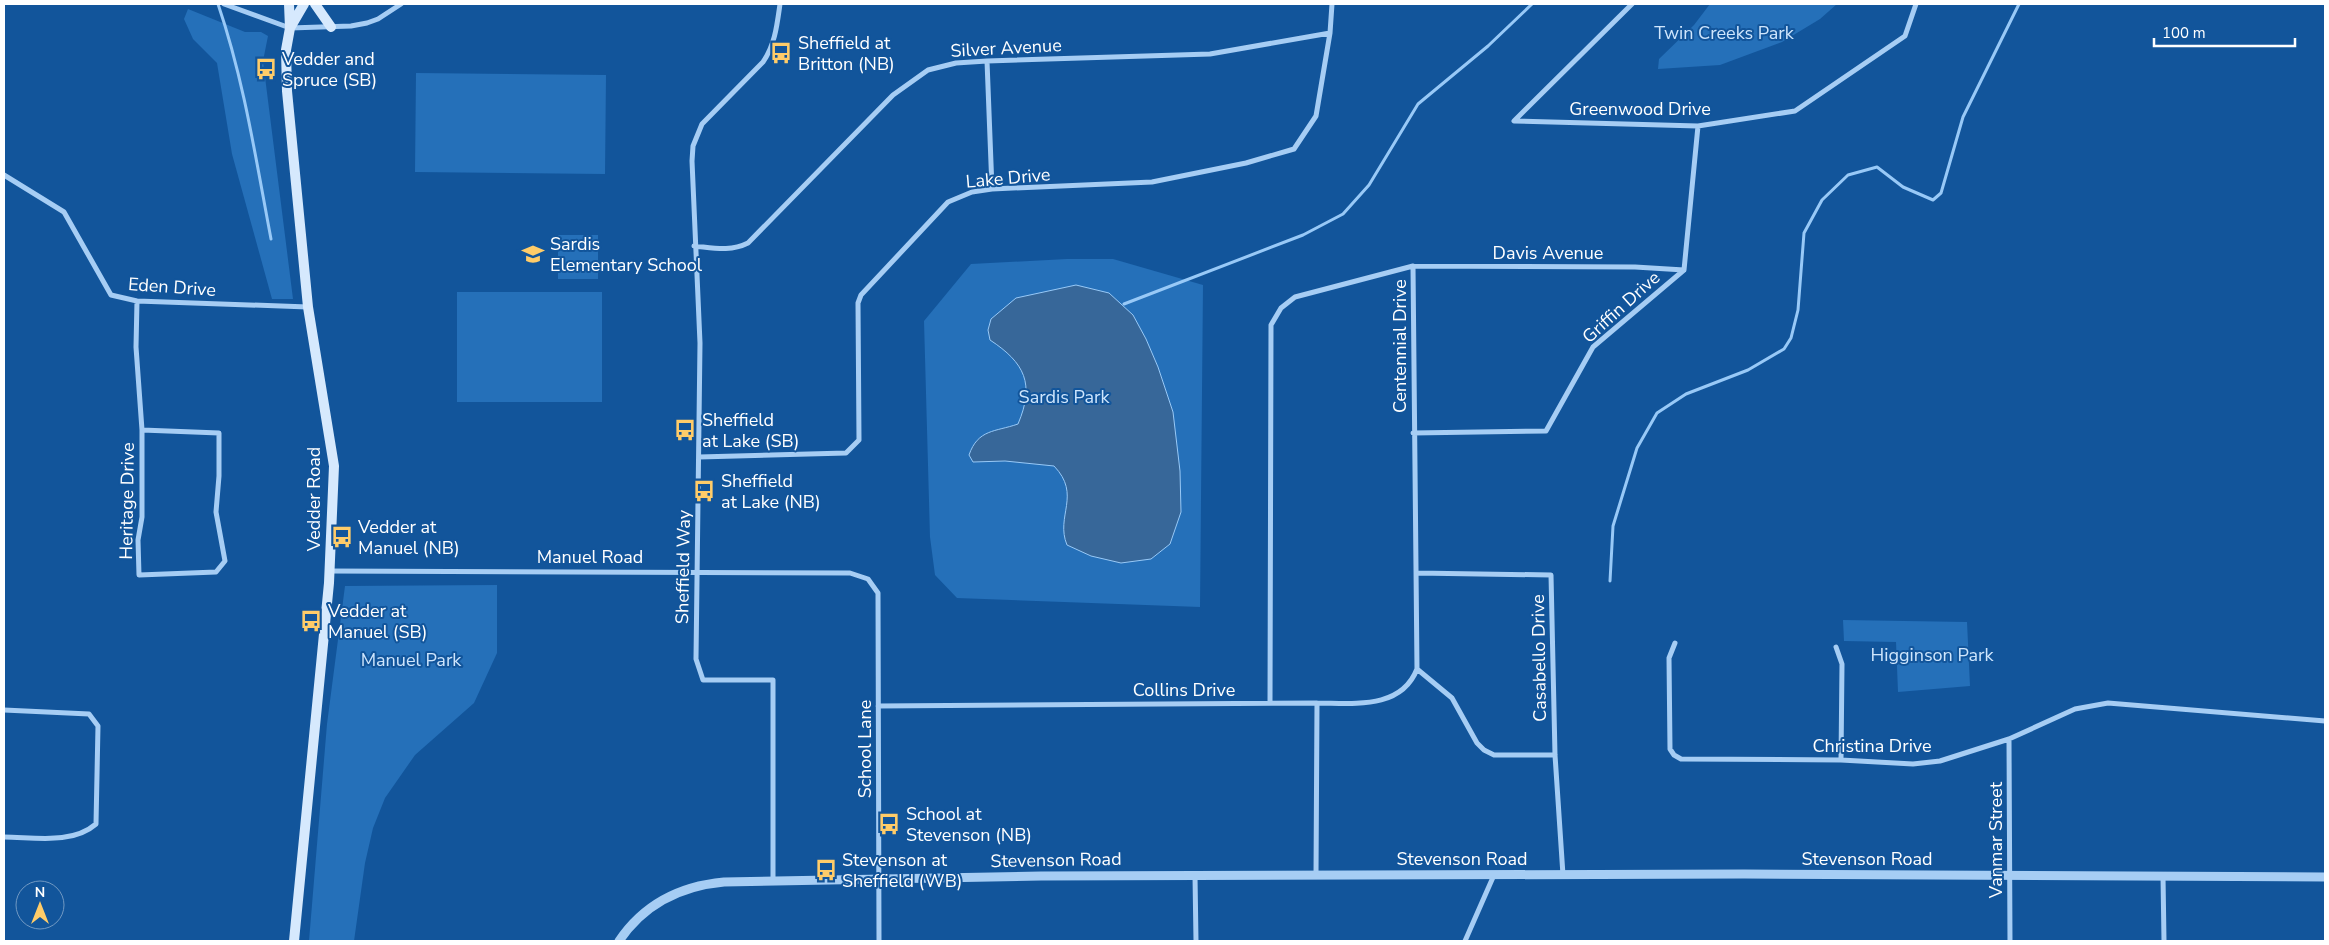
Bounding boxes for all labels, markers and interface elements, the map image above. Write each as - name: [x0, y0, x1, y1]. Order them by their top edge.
- scale bar: [2154, 15, 2295, 47]
- park label: Twin Creeks Park: [1654, 21, 1795, 45]
- text: 100 m: [2162, 23, 2206, 43]
- place label: Sheffield at Britton (NB): [798, 31, 895, 76]
- street label: Silver Avenue: [950, 33, 1062, 63]
- bus stop icon: Sheffield at Britton (NB): [768, 40, 794, 66]
- place label: Vedder and Spruce (SB): [281, 47, 377, 92]
- bus stop icon: Vedder and Spruce (SB): [253, 56, 279, 82]
- street label: Greenwood Drive: [1569, 97, 1711, 121]
- street label: Lake Drive: [965, 162, 1051, 194]
- place label: Sardis Elementary School: [550, 232, 703, 277]
- school or university icon: Sardis Elementary School: [520, 241, 546, 267]
- street label: Davis Avenue: [1493, 241, 1603, 265]
- street label: Griffin Drive: [1577, 266, 1665, 348]
- street label: Eden Drive: [127, 272, 217, 302]
- street label: Centennial Drive: [1388, 279, 1412, 413]
- park label: Sardis Park: [1019, 385, 1110, 409]
- place label: Sheffield at Lake (SB): [702, 408, 799, 453]
- bus stop icon: Sheffield at Lake (SB): [672, 417, 698, 443]
- street label: Heritage Drive: [114, 442, 140, 560]
- street label: Vedder Road: [302, 447, 326, 552]
- place label: Sheffield at Lake (NB): [721, 469, 821, 514]
- bus stop icon: Sheffield at Lake (NB): [691, 478, 717, 504]
- street label: Sheffield Way: [670, 509, 696, 624]
- place label: Vedder at Manuel (NB): [357, 515, 460, 560]
- bus stop icon: Vedder at Manuel (NB): [329, 524, 355, 550]
- street label: Manuel Road: [537, 545, 643, 569]
- street label: Casabello Drive: [1526, 594, 1552, 722]
- place label: Vedder at Manuel (SB): [327, 599, 427, 644]
- bus stop icon: Vedder at Manuel (SB): [298, 608, 324, 634]
- park label: Higginson Park: [1871, 643, 1994, 667]
- park label: Manuel Park: [361, 648, 462, 672]
- street label: Collins Drive: [1133, 678, 1235, 702]
- street label: School Lane: [853, 700, 877, 798]
- street label: Christina Drive: [1812, 734, 1932, 758]
- street label: Vanmar Street: [1984, 781, 2008, 899]
- place label: School at Stevenson (NB): [906, 802, 1032, 847]
- bus stop icon: School at Stevenson (NB): [876, 811, 902, 837]
- street label: Stevenson Road: [990, 847, 1122, 873]
- street label: Stevenson Road: [1396, 847, 1528, 871]
- street label: Stevenson Road: [1801, 847, 1933, 871]
- place label: Stevenson at Sheffield (WB): [842, 848, 963, 893]
- bus stop icon: Stevenson at Sheffield (WB): [813, 857, 839, 883]
- north arrow: [15, 880, 65, 930]
- text: N: [35, 883, 45, 902]

